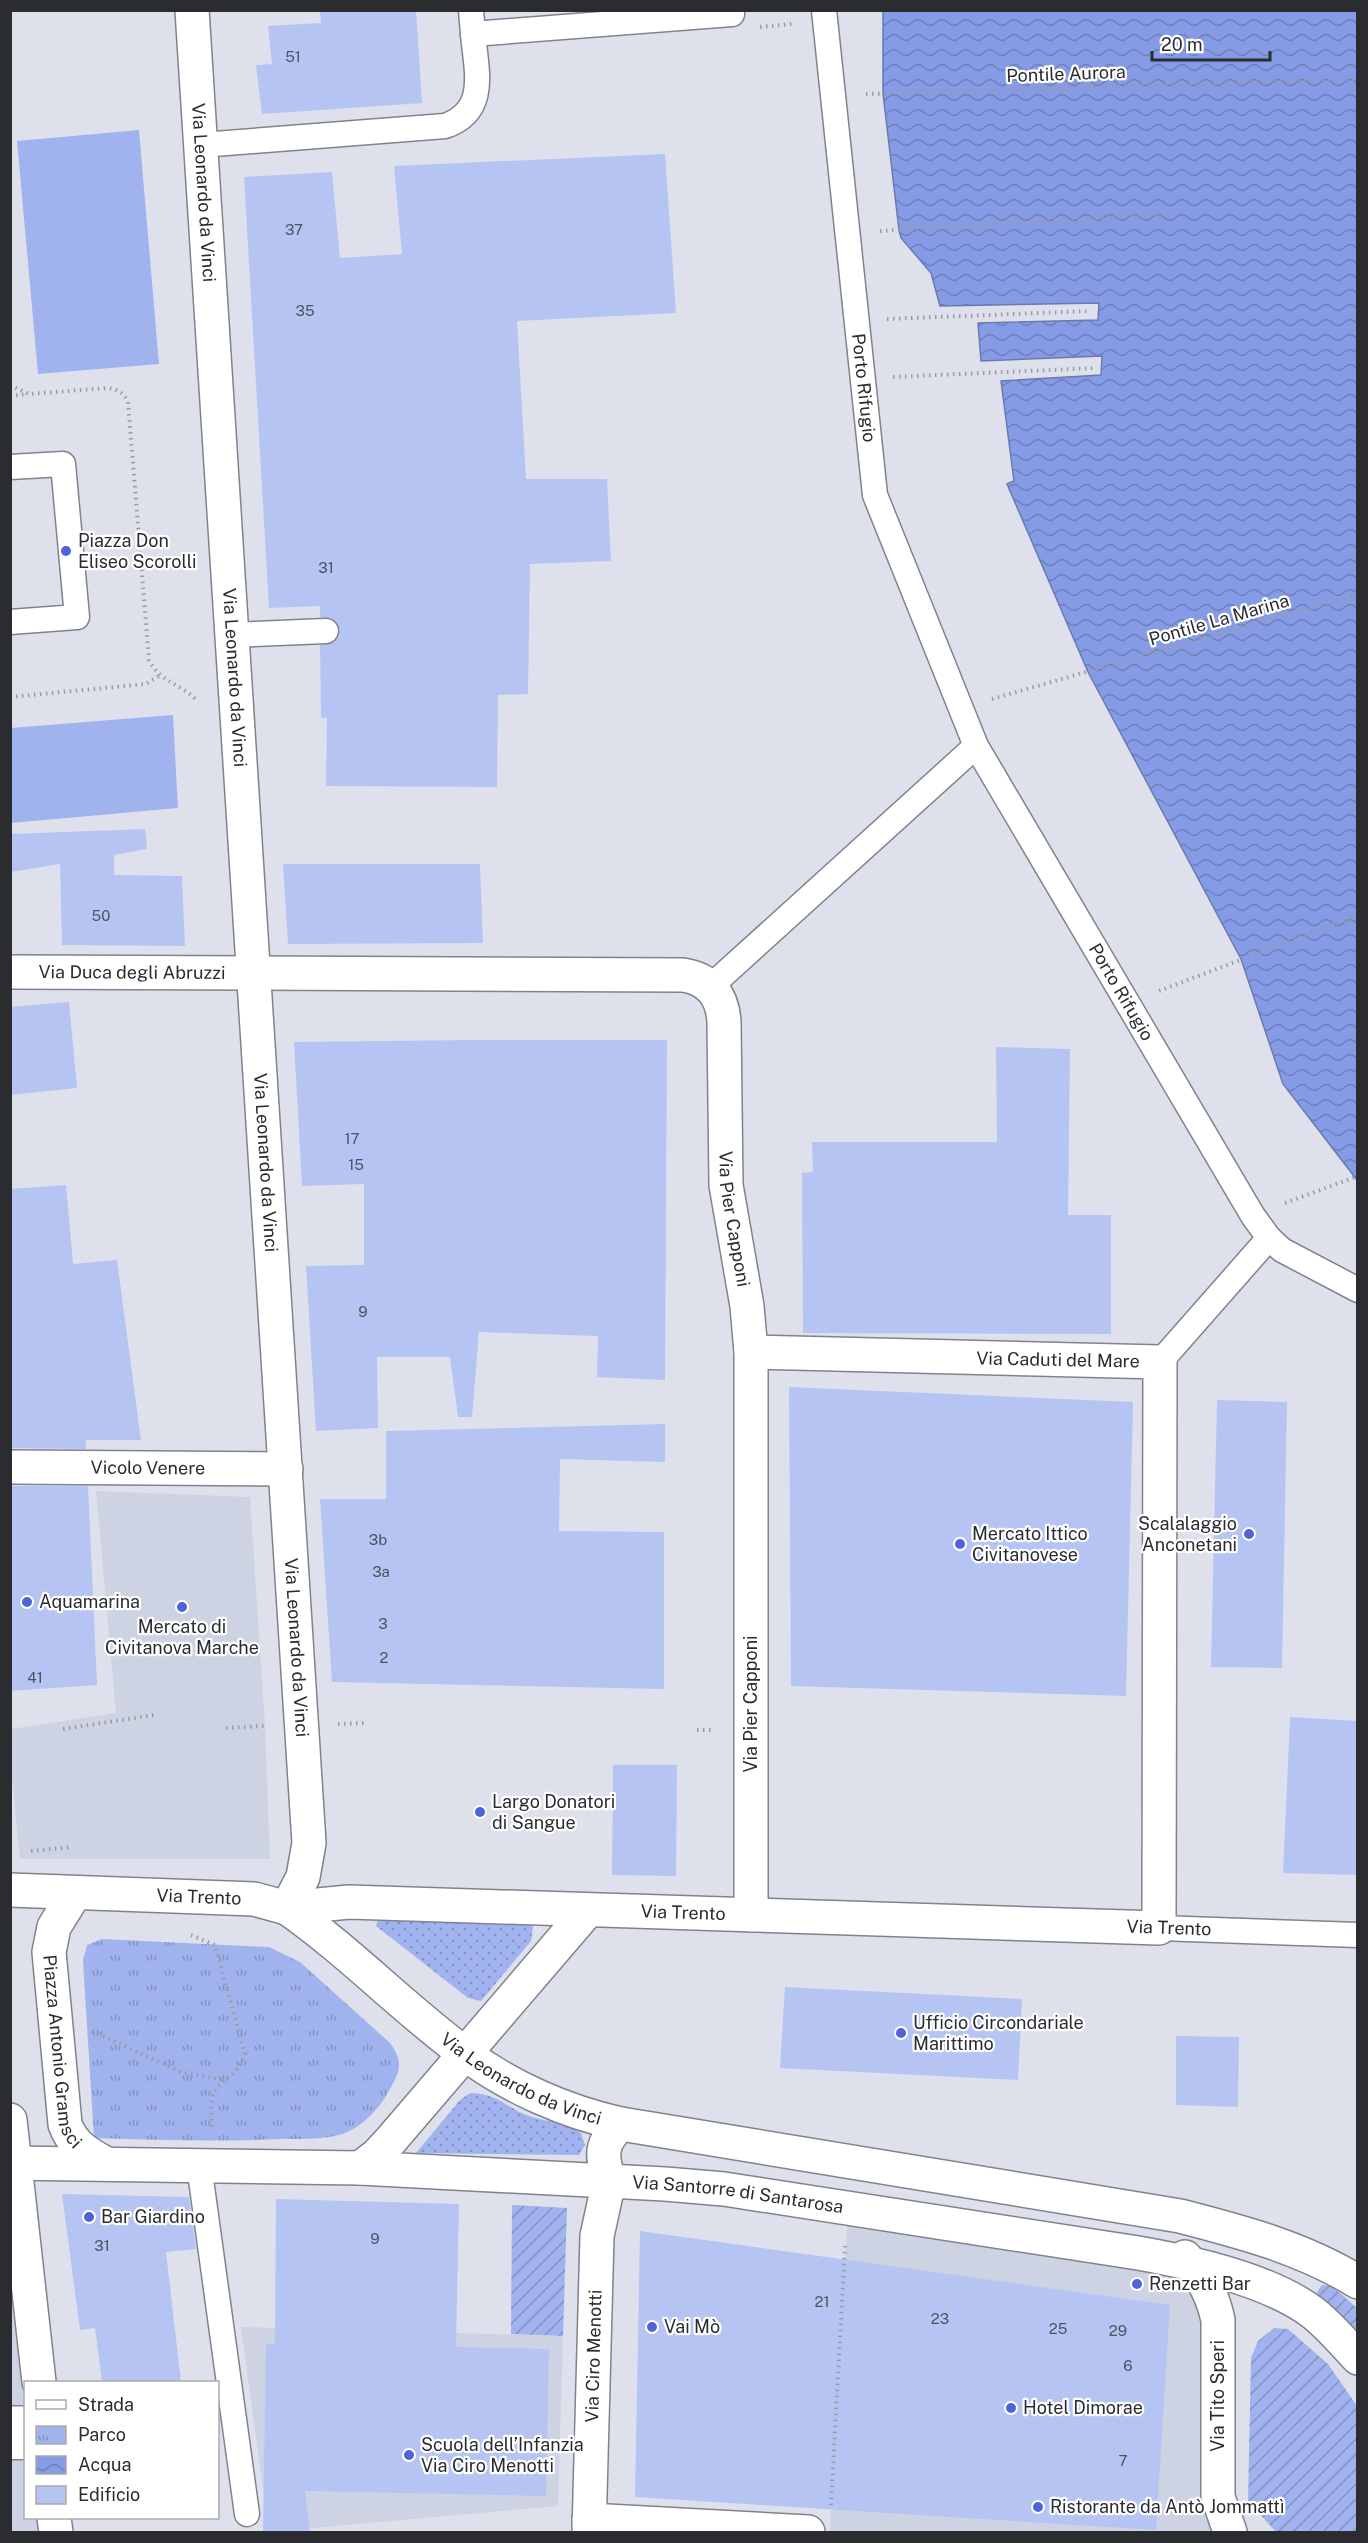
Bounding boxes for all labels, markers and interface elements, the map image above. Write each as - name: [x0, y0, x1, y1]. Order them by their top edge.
- scale bar: [1152, 24, 1270, 62]
- text: 20 m: [1161, 34, 1203, 55]
- house number: 51: [285, 48, 301, 65]
- street label: Pontile Aurora: [1006, 61, 1126, 86]
- street label: Via Leonardo da Vinci: [188, 102, 220, 283]
- house number: 37: [285, 221, 303, 238]
- house number: 35: [295, 302, 315, 319]
- street label: Porto Rifugio: [848, 332, 880, 443]
- place label: Piazza Don Eliseo Scorolli: [78, 530, 197, 572]
- marker: Piazza Don Eliseo Scorolli: [59, 544, 73, 558]
- house number: 31: [318, 559, 334, 576]
- street label: Via Leonardo da Vinci: [219, 587, 251, 768]
- street label: Pontile La Marina: [1146, 589, 1291, 650]
- house number: 50: [92, 907, 110, 924]
- street label: Porto Rifugio: [1085, 939, 1158, 1044]
- street label: Via Duca degli Abruzzi: [38, 961, 226, 983]
- street label: Via Leonardo da Vinci: [250, 1072, 282, 1253]
- house number: 17: [344, 1130, 360, 1147]
- street label: Via Pier Capponi: [716, 1151, 754, 1288]
- house number: 15: [348, 1156, 364, 1173]
- house number: 9: [358, 1303, 368, 1320]
- street label: Via Caduti del Mare: [976, 1348, 1140, 1371]
- street label: Vicolo Venere: [91, 1457, 205, 1478]
- place label: Scalalaggio Anconetani: [1138, 1513, 1237, 1555]
- place label: Mercato Ittico Civitanovese: [972, 1523, 1088, 1565]
- marker: Scalalaggio Anconetani: [1242, 1527, 1256, 1541]
- house number: 3b: [369, 1531, 387, 1548]
- marker: Mercato Ittico Civitanovese: [953, 1537, 967, 1551]
- street label: Via Leonardo da Vinci: [281, 1557, 313, 1738]
- house number: 3a: [372, 1563, 390, 1580]
- place label: Aquamarina: [39, 1591, 140, 1612]
- marker: Aquamarina: [20, 1595, 34, 1609]
- marker: Mercato di Civitanova Marche: [175, 1600, 189, 1614]
- house number: 3: [378, 1615, 388, 1632]
- place label: Mercato di Civitanova Marche: [105, 1616, 259, 1658]
- street label: Via Pier Capponi: [740, 1635, 761, 1773]
- house number: 2: [380, 1649, 389, 1666]
- house number: 41: [27, 1669, 43, 1686]
- place label: Largo Donatori di Sangue: [492, 1791, 615, 1833]
- marker: Largo Donatori di Sangue: [473, 1805, 487, 1819]
- street label: Via Trento: [156, 1884, 242, 1909]
- street label: Via Trento: [640, 1900, 726, 1924]
- street label: Via Trento: [1126, 1916, 1212, 1939]
- street label: Piazza Antonio Gramsci: [39, 1954, 86, 2152]
- place label: Ufficio Circondariale Marittimo: [913, 2012, 1084, 2054]
- marker: Ufficio Circondariale Marittimo: [894, 2026, 908, 2040]
- street label: Via Leonardo da Vinci: [437, 2028, 604, 2129]
- street label: Via Santorre di Santarosa: [632, 2171, 845, 2217]
- place label: Bar Giardino: [101, 2206, 205, 2227]
- marker: Bar Giardino: [82, 2210, 96, 2224]
- house number: 9: [370, 2230, 380, 2247]
- house number: 31: [94, 2237, 110, 2254]
- place label: Renzetti Bar: [1149, 2273, 1251, 2294]
- marker: Renzetti Bar: [1130, 2277, 1144, 2291]
- street label: Via Ciro Menotti: [581, 2289, 606, 2423]
- house number: 21: [814, 2293, 830, 2310]
- house number: 23: [931, 2310, 949, 2327]
- place label: Vai Mò: [664, 2316, 720, 2337]
- marker: Vai Mò: [645, 2320, 659, 2334]
- house number: 25: [1049, 2320, 1067, 2337]
- house number: 29: [1109, 2322, 1127, 2339]
- street label: Via Tito Speri: [1207, 2340, 1228, 2452]
- house number: 6: [1123, 2357, 1133, 2374]
- legend: [24, 2381, 219, 2519]
- text: Strada: [78, 2394, 134, 2415]
- place label: Hotel Dimorae: [1023, 2397, 1143, 2418]
- marker: Hotel Dimorae: [1004, 2401, 1018, 2415]
- text: Parco: [78, 2424, 126, 2445]
- place label: Scuola dell’Infanzia Via Ciro Menotti: [421, 2434, 584, 2476]
- marker: Scuola dell’Infanzia Via Ciro Menotti: [402, 2448, 416, 2462]
- house number: 7: [1118, 2452, 1128, 2469]
- text: Acqua: [78, 2454, 131, 2475]
- text: Edificio: [78, 2484, 140, 2505]
- place label: Ristorante da Antò Jommattì: [1050, 2496, 1284, 2517]
- marker: Ristorante da Antò Jommattì: [1031, 2500, 1045, 2514]

